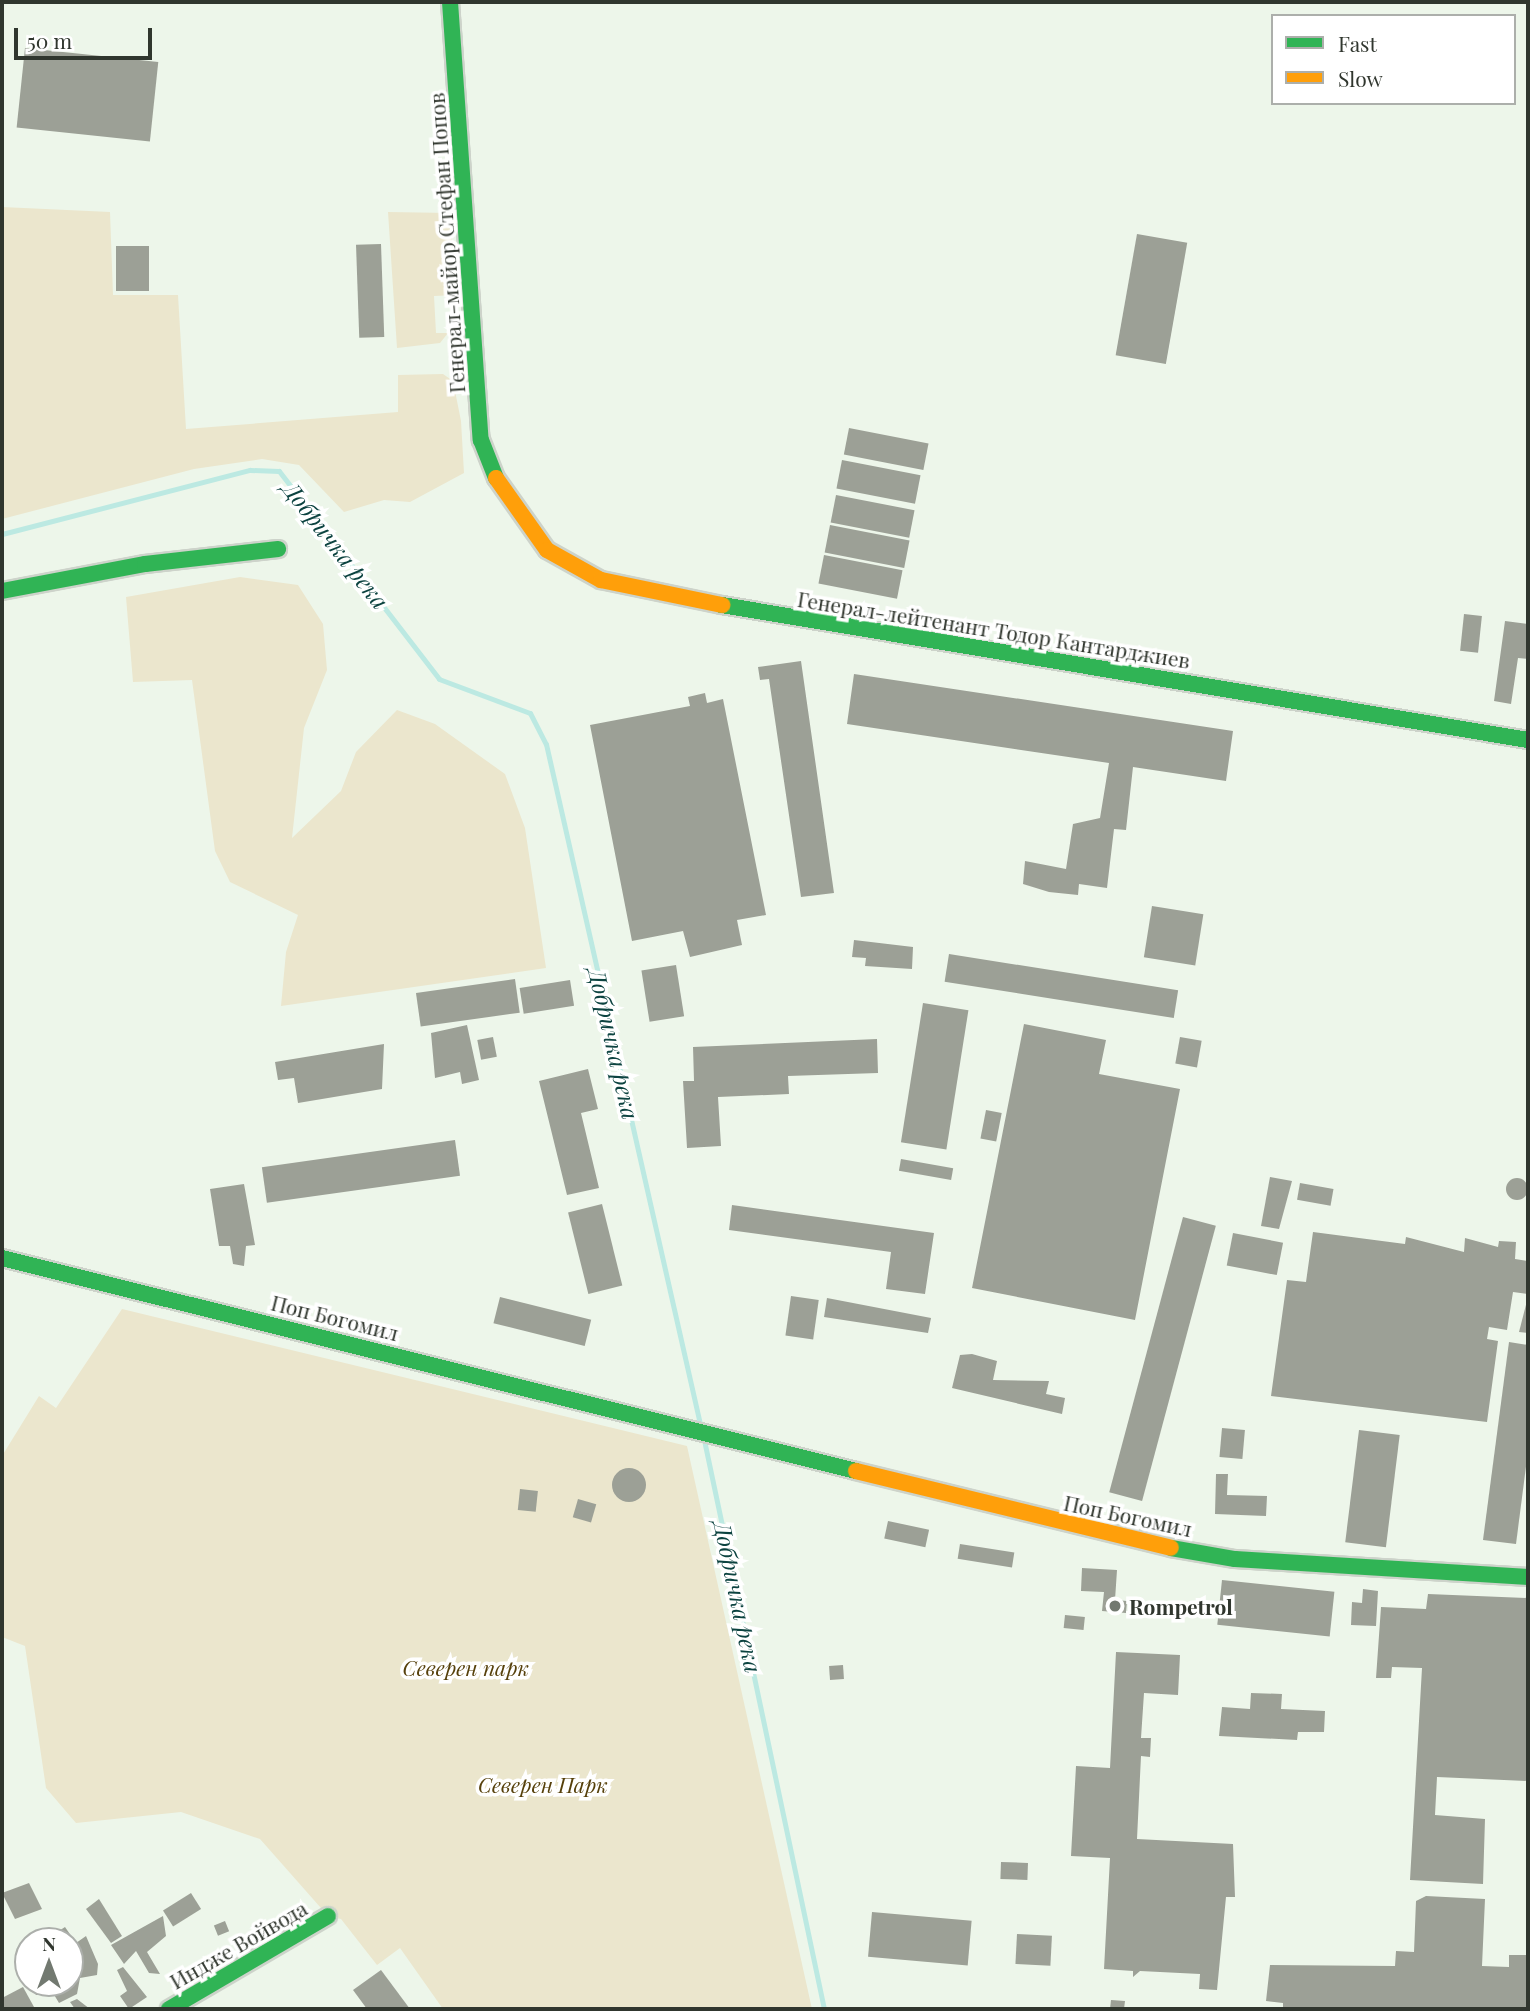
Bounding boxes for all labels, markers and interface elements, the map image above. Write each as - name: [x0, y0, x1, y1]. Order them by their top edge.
- scale bar: [18, 14, 156, 58]
- legend: [1271, 14, 1516, 105]
- text: 50 m: [27, 26, 72, 54]
- text: Fast: [1338, 29, 1377, 57]
- text: Slow: [1338, 64, 1383, 92]
- street label: Генерал-майор Стефан Попов: [423, 92, 469, 394]
- water label: Добричка река: [278, 476, 394, 614]
- street label: Генерал-лейтенант Тодор Кантарджиев: [796, 585, 1192, 673]
- water label: Добричка река: [583, 966, 645, 1122]
- street label: Поп Богомил: [269, 1289, 401, 1345]
- street label: Поп Богомил: [1062, 1489, 1194, 1541]
- water label: Добричка река: [708, 1519, 768, 1675]
- place label: Rompetrol: [1129, 1593, 1233, 1619]
- marker: Rompetrol: [1107, 1598, 1123, 1614]
- park label: Северен парк: [403, 1654, 529, 1680]
- park label: Северен Парк: [478, 1771, 608, 1797]
- street label: Индже Войвода: [165, 1895, 311, 1993]
- north arrow: [14, 1927, 84, 1997]
- text: N: [42, 1930, 56, 1956]

